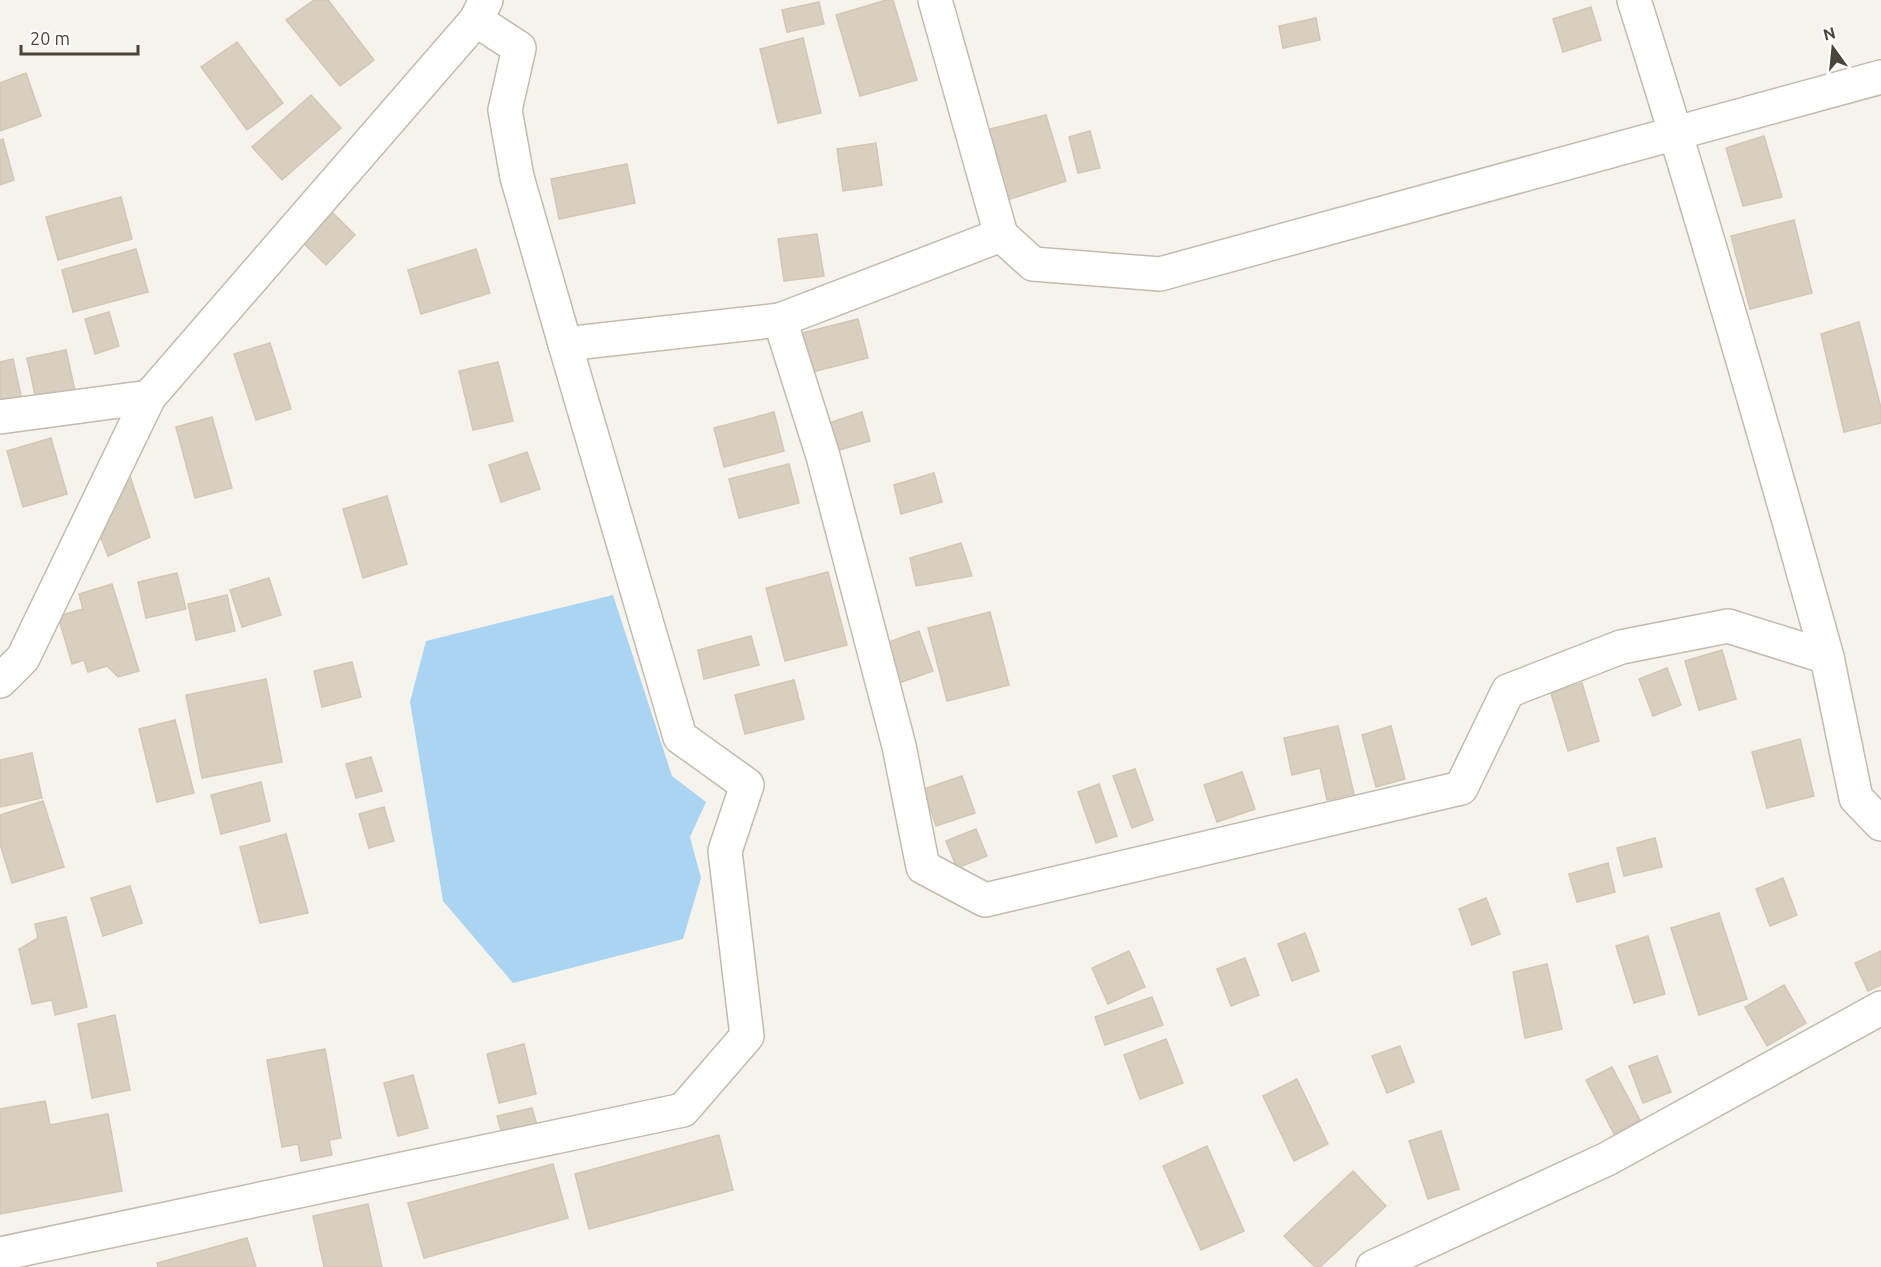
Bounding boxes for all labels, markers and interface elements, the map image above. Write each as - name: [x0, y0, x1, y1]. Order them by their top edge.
- scale bar: [21, 18, 138, 56]
- north arrow: [1803, 18, 1863, 78]
- text: N: [1821, 23, 1837, 44]
- text: 20 m: [30, 28, 70, 48]

